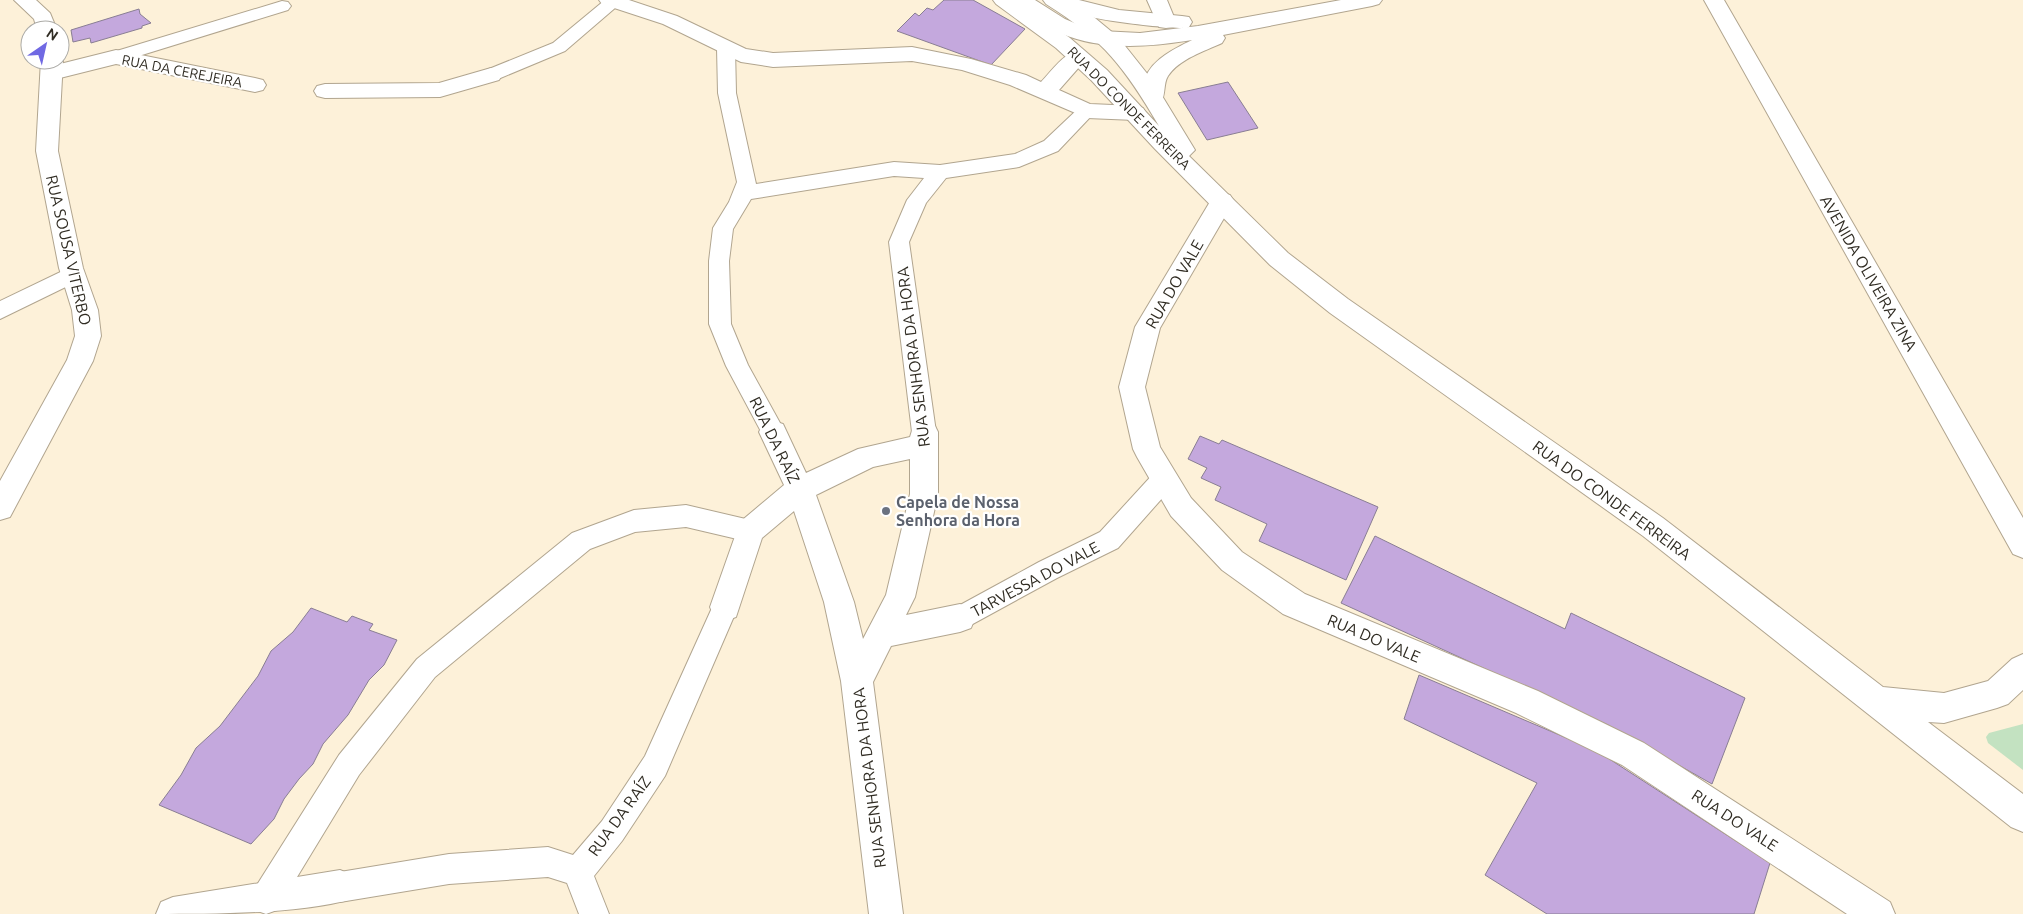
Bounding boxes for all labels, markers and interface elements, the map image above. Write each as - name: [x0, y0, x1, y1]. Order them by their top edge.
- north arrow: [20, 20, 70, 70]
- text: N: [43, 25, 61, 44]
- street label: RUA DO CONDE FERREIRA: [1064, 43, 1194, 173]
- street label: RUA DA CEREJEIRA: [120, 51, 244, 91]
- street label: RUA SOUSA VITERBO: [43, 173, 95, 327]
- street label: AVENIDA OLIVEIRA ZINA: [1817, 192, 1921, 355]
- street label: RUA DO VALE: [1141, 237, 1207, 331]
- street label: RUA SENHORA DA HORA: [893, 265, 933, 448]
- street label: RUA DA RAÍZ: [746, 393, 806, 486]
- street label: RUA DO CONDE FERREIRA: [1529, 437, 1695, 564]
- place label: Capela de Nossa Senhora da Hora: [896, 493, 1020, 529]
- marker: Capela de Nossa Senhora da Hora: [880, 505, 892, 517]
- street label: TARVESSA DO VALE: [968, 538, 1102, 620]
- street label: RUA DO VALE: [1325, 610, 1423, 666]
- street label: RUA SENHORA DA HORA: [849, 686, 889, 869]
- street label: RUA DA RAÍZ: [582, 771, 654, 859]
- street label: RUA DO VALE: [1689, 785, 1781, 855]

